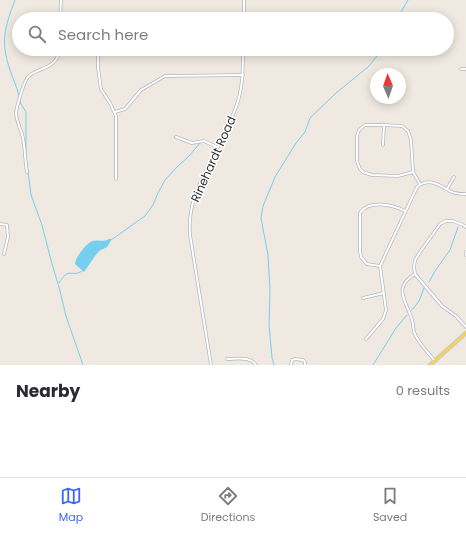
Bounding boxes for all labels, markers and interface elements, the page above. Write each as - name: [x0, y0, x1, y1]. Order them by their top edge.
- search box: [12, 12, 454, 56]
- icon: search: [26, 23, 48, 45]
- text: Search here: [58, 24, 148, 45]
- north arrow: [370, 68, 406, 104]
- street label: Rinehardt Road: [186, 113, 240, 205]
- text: Nearby: [16, 379, 80, 403]
- text: 0 results: [396, 381, 450, 400]
- tab: Map: [59, 485, 83, 526]
- tab: Directions: [201, 485, 255, 526]
- tab: Saved: [373, 485, 407, 526]

